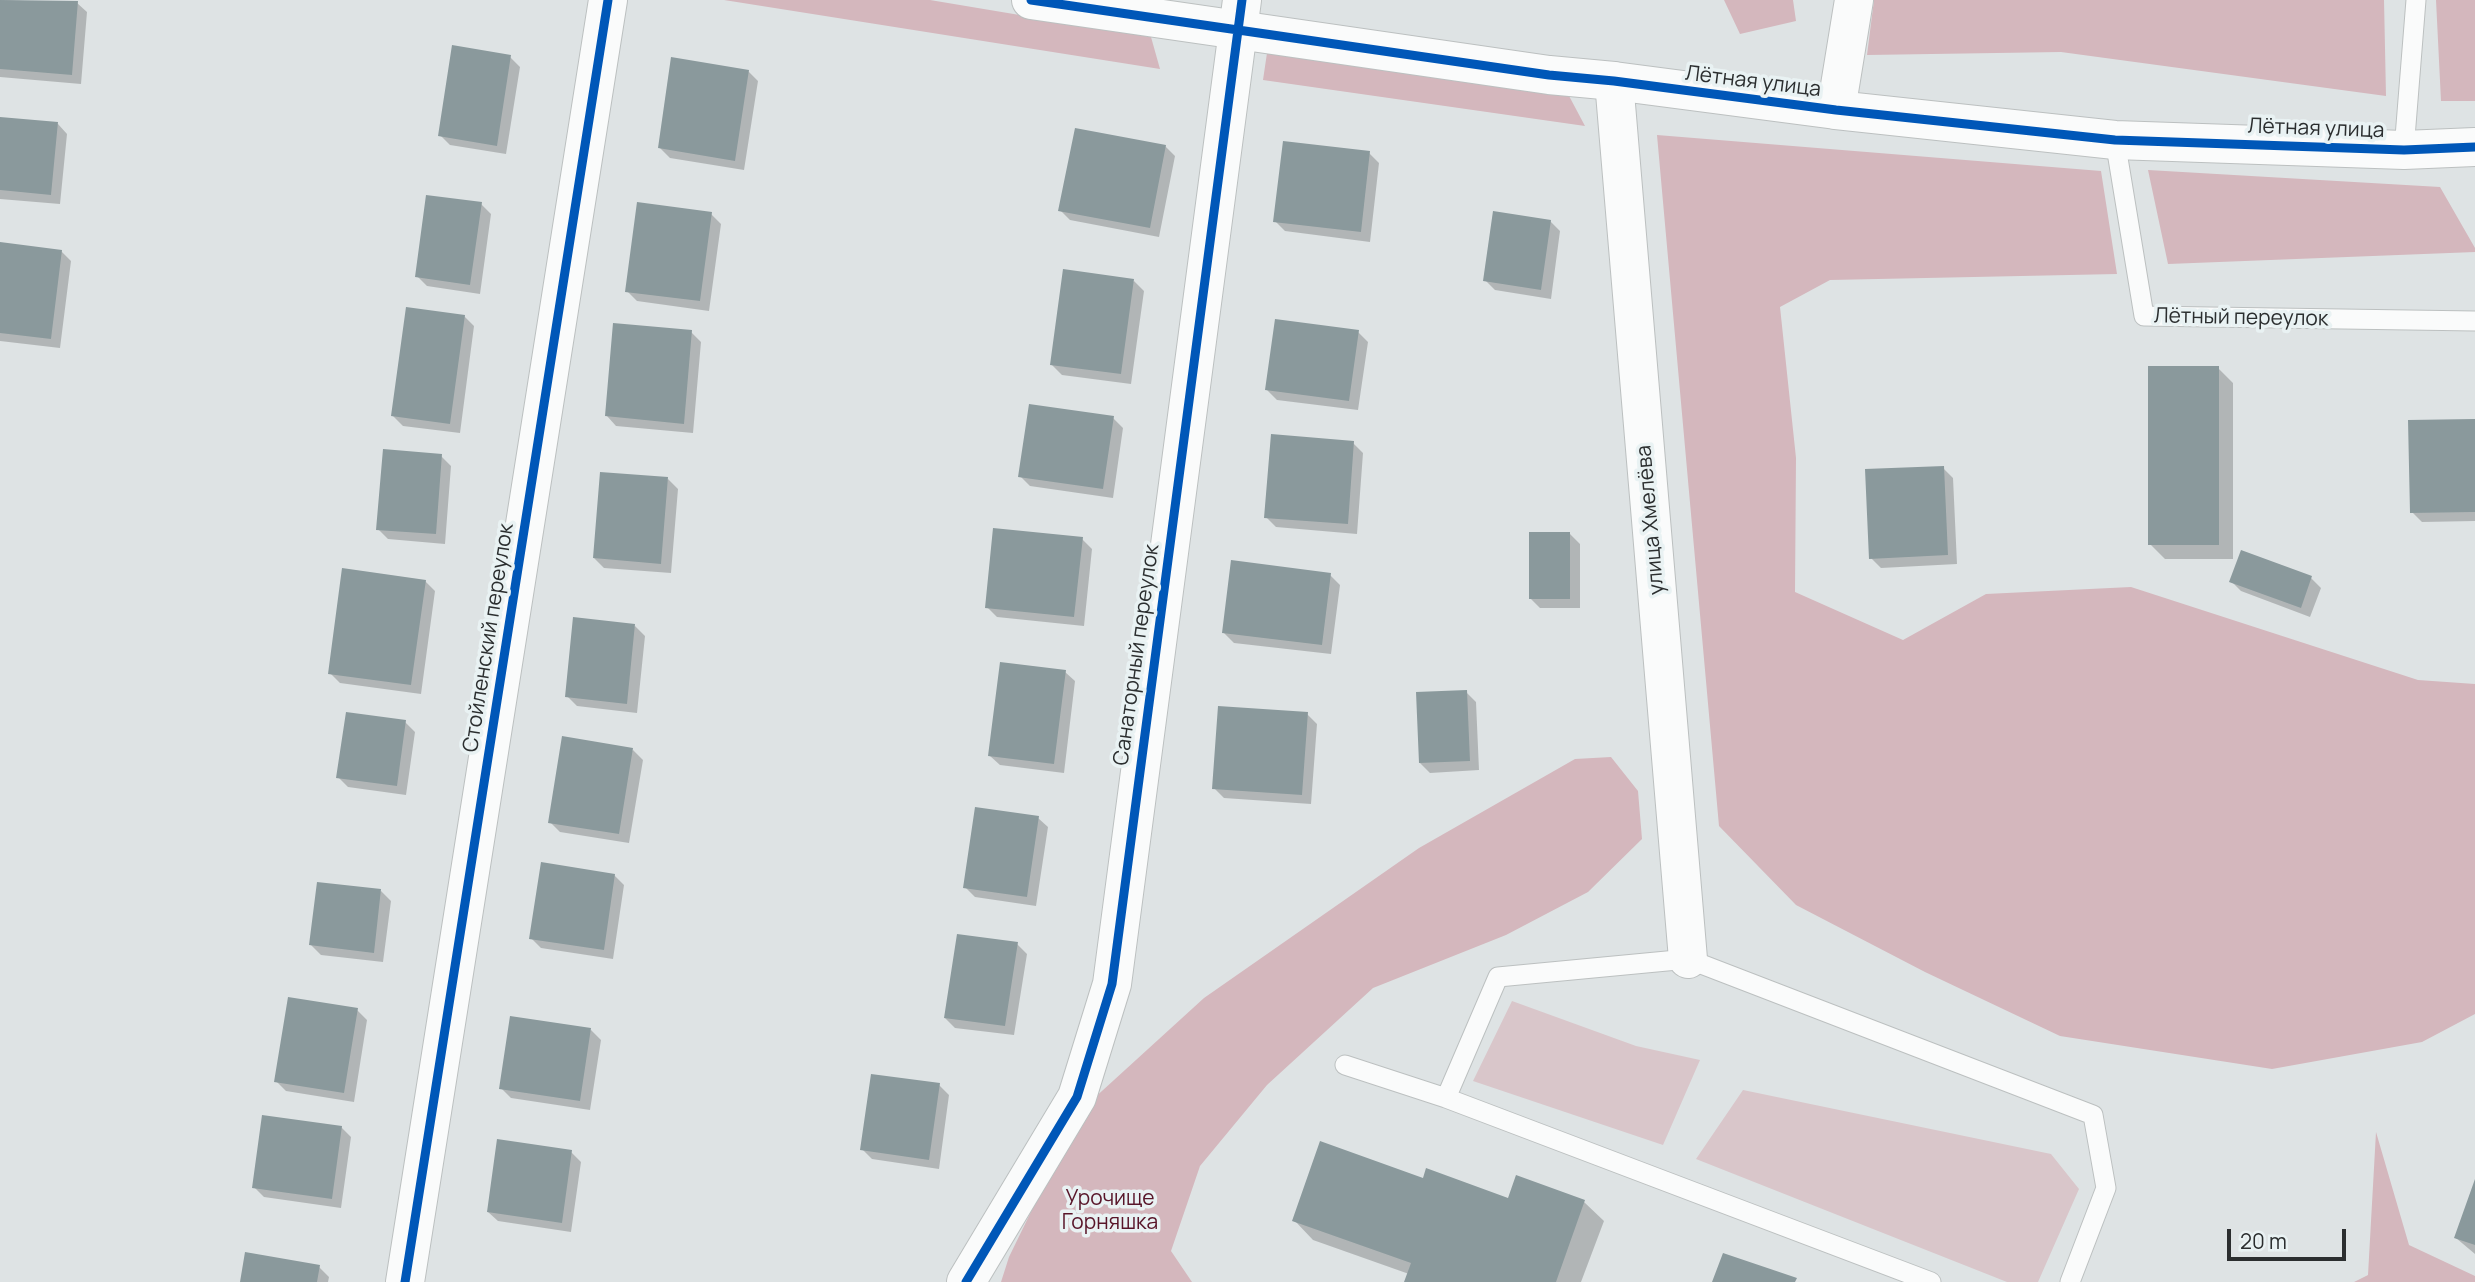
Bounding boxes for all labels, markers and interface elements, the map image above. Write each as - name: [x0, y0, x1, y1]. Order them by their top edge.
- street label: Лётная улица: [1684, 61, 1822, 103]
- street label: Лётная улица: [2247, 114, 2385, 144]
- street label: Лётный переулок: [2154, 304, 2328, 332]
- street label: улица Хмелёва: [1632, 444, 1670, 596]
- street label: Стойленский переулок: [458, 522, 520, 754]
- street label: Санаторный переулок: [1109, 543, 1165, 767]
- park label: Урочище Горняшка: [1062, 1186, 1158, 1236]
- scale bar: [2230, 1216, 2349, 1260]
- text: 20 m: [2240, 1227, 2287, 1255]

